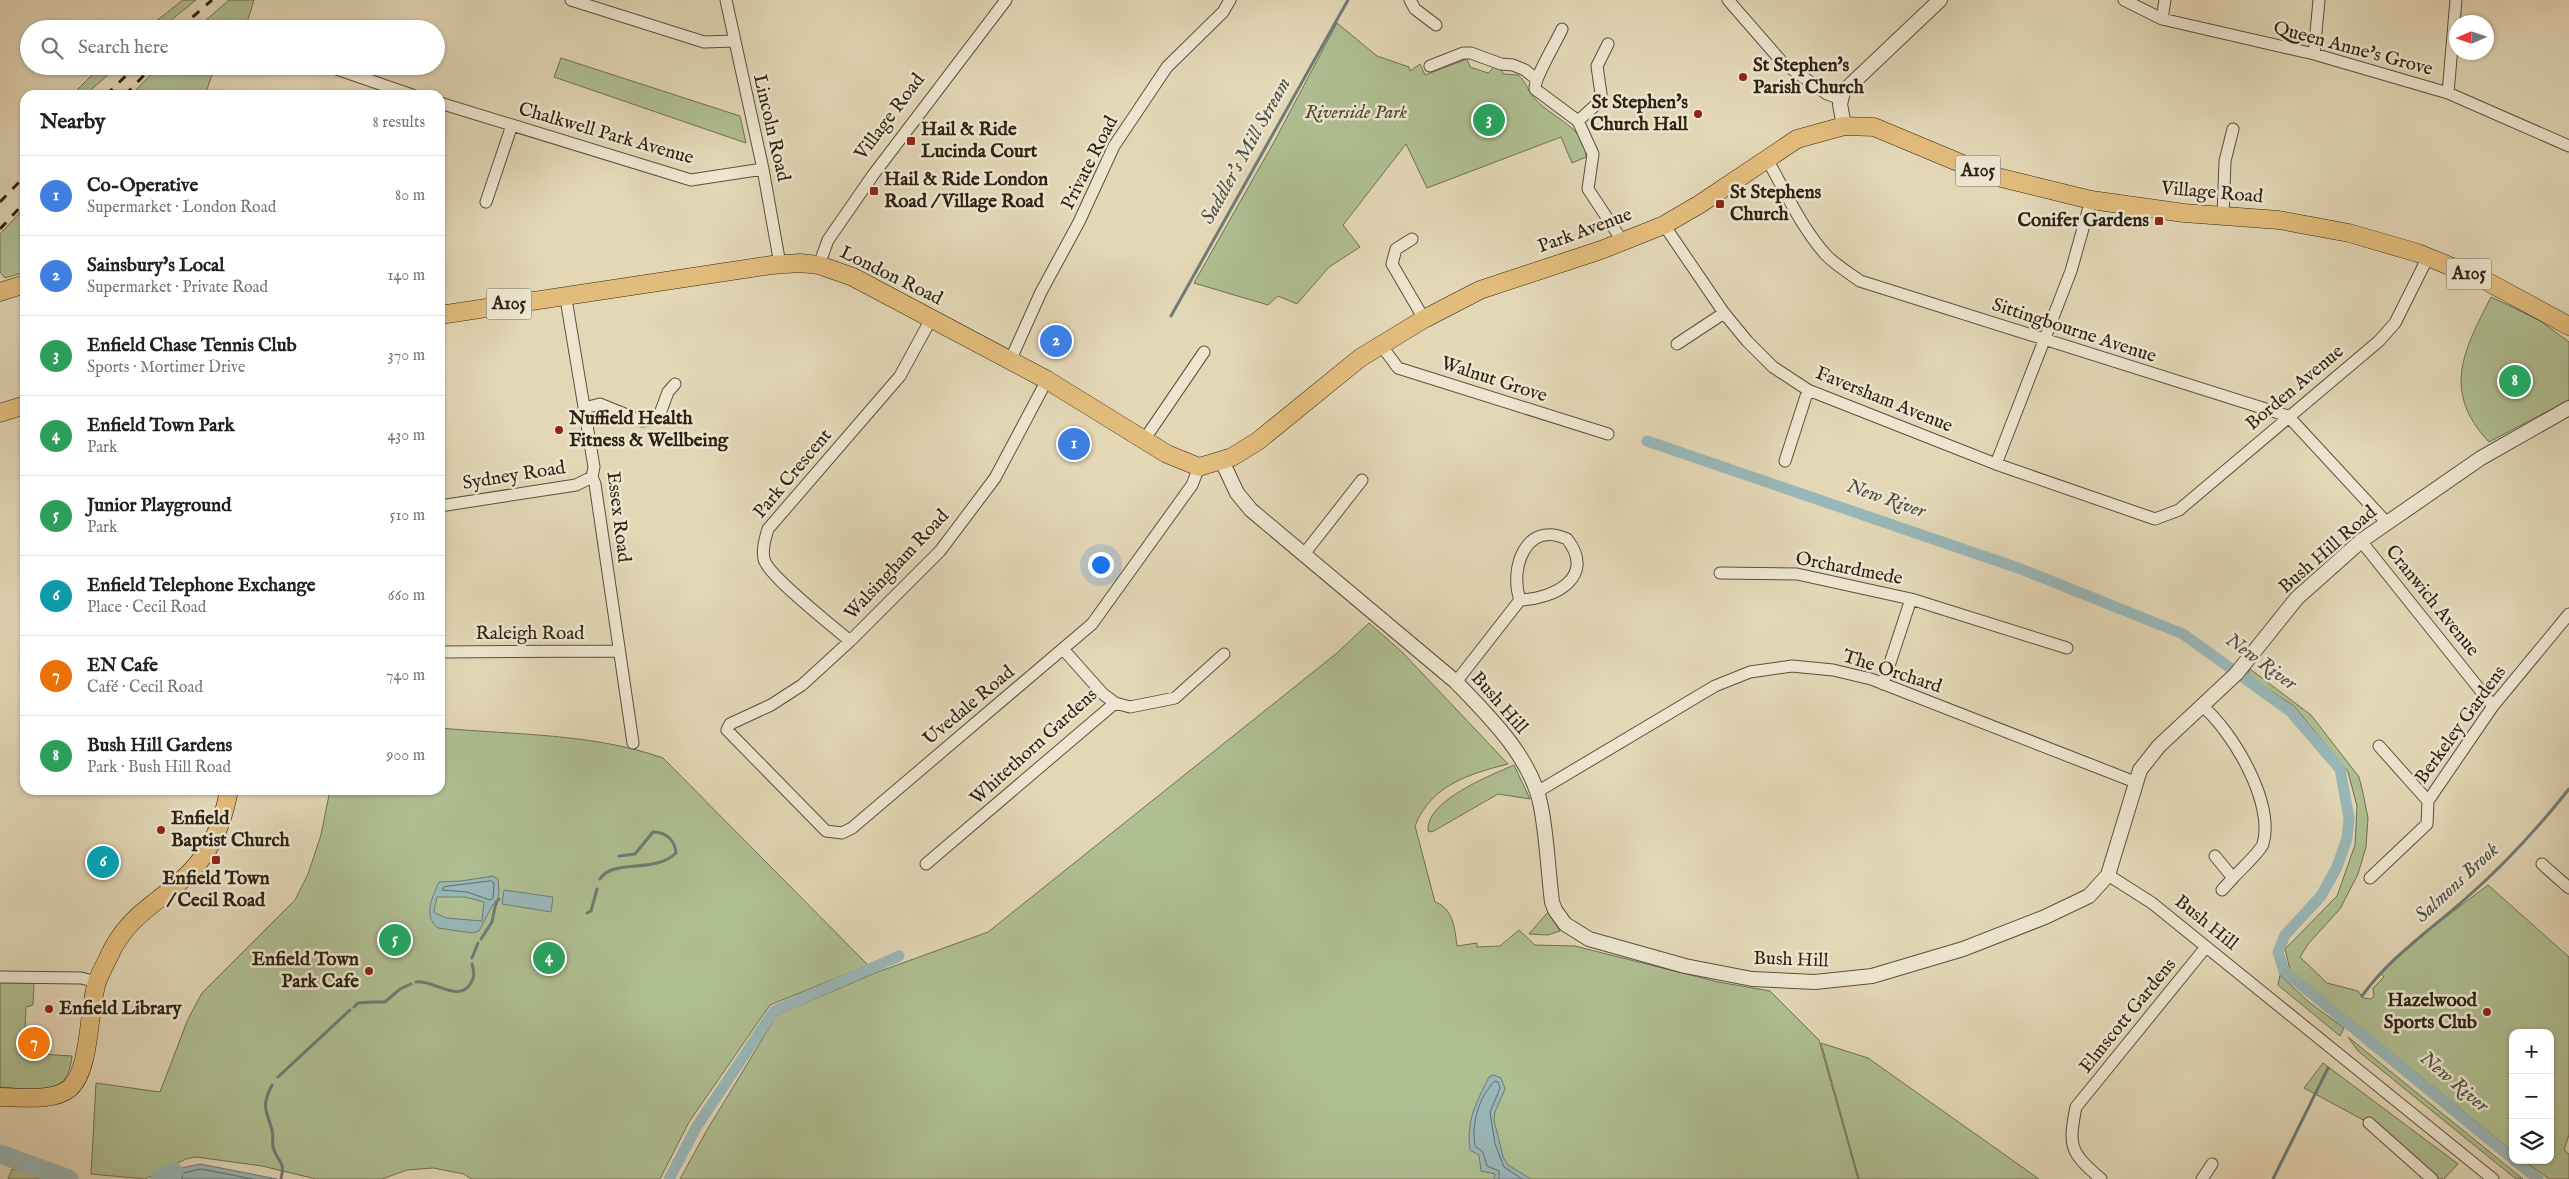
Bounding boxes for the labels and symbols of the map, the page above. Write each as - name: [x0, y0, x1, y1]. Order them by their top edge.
- north arrow: [2449, 15, 2494, 60]
- street label: Queen Anne's Grove: [2271, 16, 2436, 82]
- place label: St Stephen's Parish Church: [1753, 54, 1865, 100]
- street label: Village Road: [849, 68, 931, 166]
- marker: St Stephen's Parish Church: [1737, 71, 1749, 83]
- street label: Lincoln Road: [747, 72, 795, 185]
- water label: Saddler's Mill Stream: [1195, 73, 1297, 229]
- place label: St Stephen's Church Hall: [1590, 91, 1689, 137]
- street label: Chalkwell Park Avenue: [516, 97, 697, 171]
- park label: Riverside Park: [1305, 101, 1408, 125]
- pin: 3: [1473, 101, 1505, 139]
- marker: St Stephen's Church Hall: [1692, 108, 1704, 120]
- street label: Private Road: [1056, 111, 1124, 214]
- place label: Hail & Ride Lucinda Court: [921, 118, 1038, 164]
- marker: Hail & Ride Lucinda Court: [905, 135, 917, 147]
- road number: A105: [1956, 156, 2000, 187]
- place label: Hail & Ride London Road / Village Road: [884, 168, 1048, 214]
- street label: Village Road: [2159, 177, 2265, 209]
- place label: St Stephens Church: [1730, 181, 1821, 227]
- marker: Hail & Ride London Road / Village Road: [868, 185, 880, 197]
- marker: St Stephens Church: [1714, 198, 1726, 210]
- street label: Park Avenue: [1535, 203, 1636, 259]
- place label: Conifer Gardens: [2017, 209, 2149, 233]
- marker: Conifer Gardens: [2153, 215, 2165, 227]
- street label: London Road: [836, 241, 947, 312]
- road number: A105: [2446, 258, 2492, 290]
- road number: A105: [486, 288, 532, 320]
- street label: Sittingbourne Avenue: [1989, 293, 2160, 369]
- pin: 2: [1040, 322, 1072, 360]
- street label: Borden Avenue: [2241, 340, 2349, 436]
- street label: Walnut Grove: [1438, 352, 1550, 409]
- street label: Faversham Avenue: [1812, 362, 1956, 439]
- pin: 8: [2499, 362, 2531, 400]
- place label: Nuffield Health Fitness & Wellbeing: [568, 407, 729, 453]
- marker: Nuffield Health Fitness & Wellbeing: [553, 424, 565, 436]
- street label: Park Crescent: [749, 424, 838, 524]
- pin: 1: [1058, 425, 1090, 463]
- street label: Sydney Road: [461, 456, 568, 496]
- street label: Essex Road: [601, 470, 636, 565]
- water label: New River: [1843, 474, 1930, 525]
- street label: Bush Hill Road: [2274, 500, 2383, 599]
- street label: Walsingham Road: [840, 504, 955, 625]
- street label: Cranwich Avenue: [2380, 540, 2484, 662]
- street label: Orchardmede: [1793, 547, 1905, 591]
- your location: [1088, 552, 1114, 578]
- street label: Raleigh Road: [476, 622, 585, 646]
- water label: New River: [2220, 628, 2303, 697]
- street label: The Orchard: [1839, 645, 1946, 700]
- street label: Uvedale Road: [918, 660, 1020, 751]
- street label: Berkeley Gardens: [2410, 661, 2512, 789]
- street label: Bush Hill: [1465, 667, 1533, 740]
- street label: Whitethorn Gardens: [965, 683, 1103, 811]
- place label: Enfield Baptist Church: [171, 807, 291, 853]
- marker: Enfield Baptist Church: [155, 824, 167, 836]
- water label: Salmons Brook: [2410, 838, 2504, 928]
- pin: 6: [87, 843, 119, 881]
- marker: Enfield Town / Cecil Road: [210, 854, 222, 866]
- place label: Enfield Town / Cecil Road: [162, 867, 270, 913]
- street label: Bush Hill: [2169, 890, 2243, 956]
- pin: 5: [379, 921, 411, 959]
- pin: 4: [533, 939, 565, 977]
- street label: Bush Hill: [1753, 947, 1830, 973]
- place label: Enfield Town Park Cafe: [252, 948, 359, 994]
- street label: Elmscott Gardens: [2074, 954, 2182, 1078]
- marker: Enfield Town Park Cafe: [363, 965, 375, 977]
- place label: Hazelwood Sports Club: [2384, 989, 2478, 1035]
- place label: Enfield Library: [59, 997, 182, 1021]
- marker: Enfield Library: [43, 1003, 55, 1015]
- marker: Hazelwood Sports Club: [2481, 1006, 2493, 1018]
- pin: 7: [18, 1024, 50, 1062]
- water label: New River: [2415, 1046, 2494, 1119]

